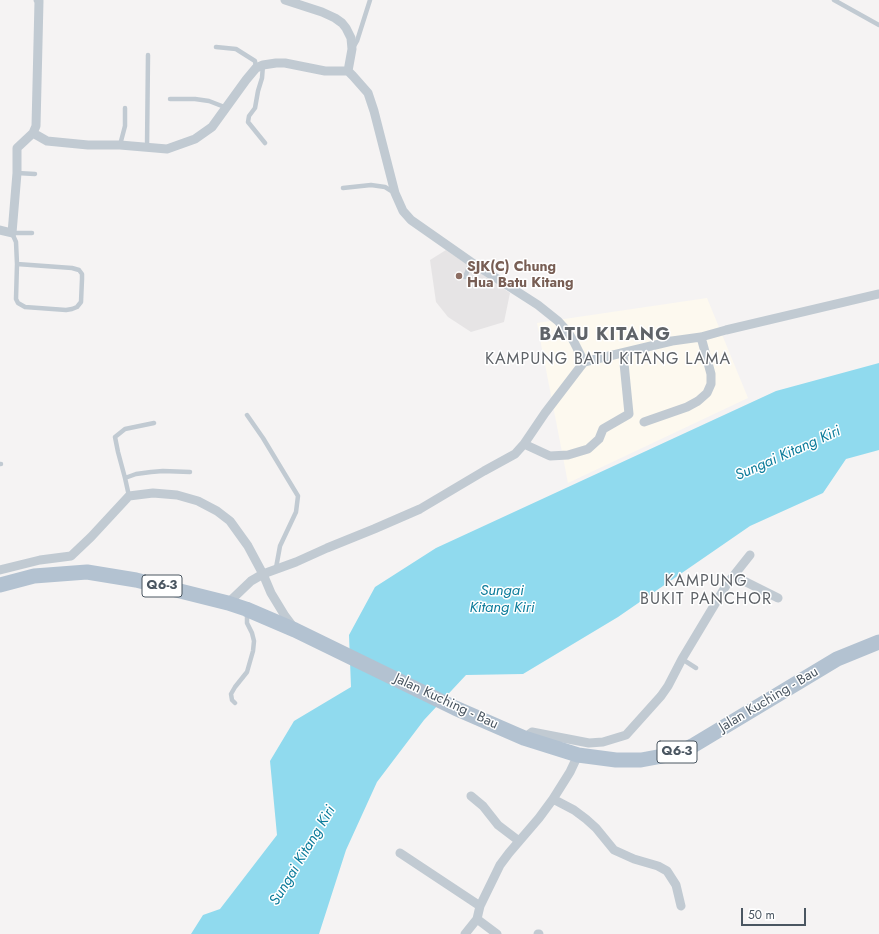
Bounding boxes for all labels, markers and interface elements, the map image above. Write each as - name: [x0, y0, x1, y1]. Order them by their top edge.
- place label: SJK(C) Chung Hua Batu Kitang: [467, 260, 574, 292]
- marker: SJK(C) Chung Hua Batu Kitang: [454, 271, 464, 281]
- district label: BATU KITANG: [539, 325, 671, 347]
- district label: KAMPUNG BATU KITANG LAMA: [485, 350, 731, 370]
- water label: Sungai Kitang Kiri: [733, 423, 843, 485]
- district label: KAMPUNG BUKIT PANCHOR: [640, 572, 772, 610]
- road number: Q6-3: [142, 575, 182, 597]
- water label: Sungai Kitang Kiri: [469, 582, 535, 617]
- street label: Jalan Kuching - Bau: [716, 664, 822, 736]
- street label: Jalan Kuching - Bau: [391, 671, 501, 733]
- road number: Q6-3: [657, 741, 697, 763]
- water label: Sungai Kitang Kiri: [266, 803, 340, 909]
- scale bar: [743, 900, 808, 926]
- text: 50 m: [748, 906, 775, 924]

